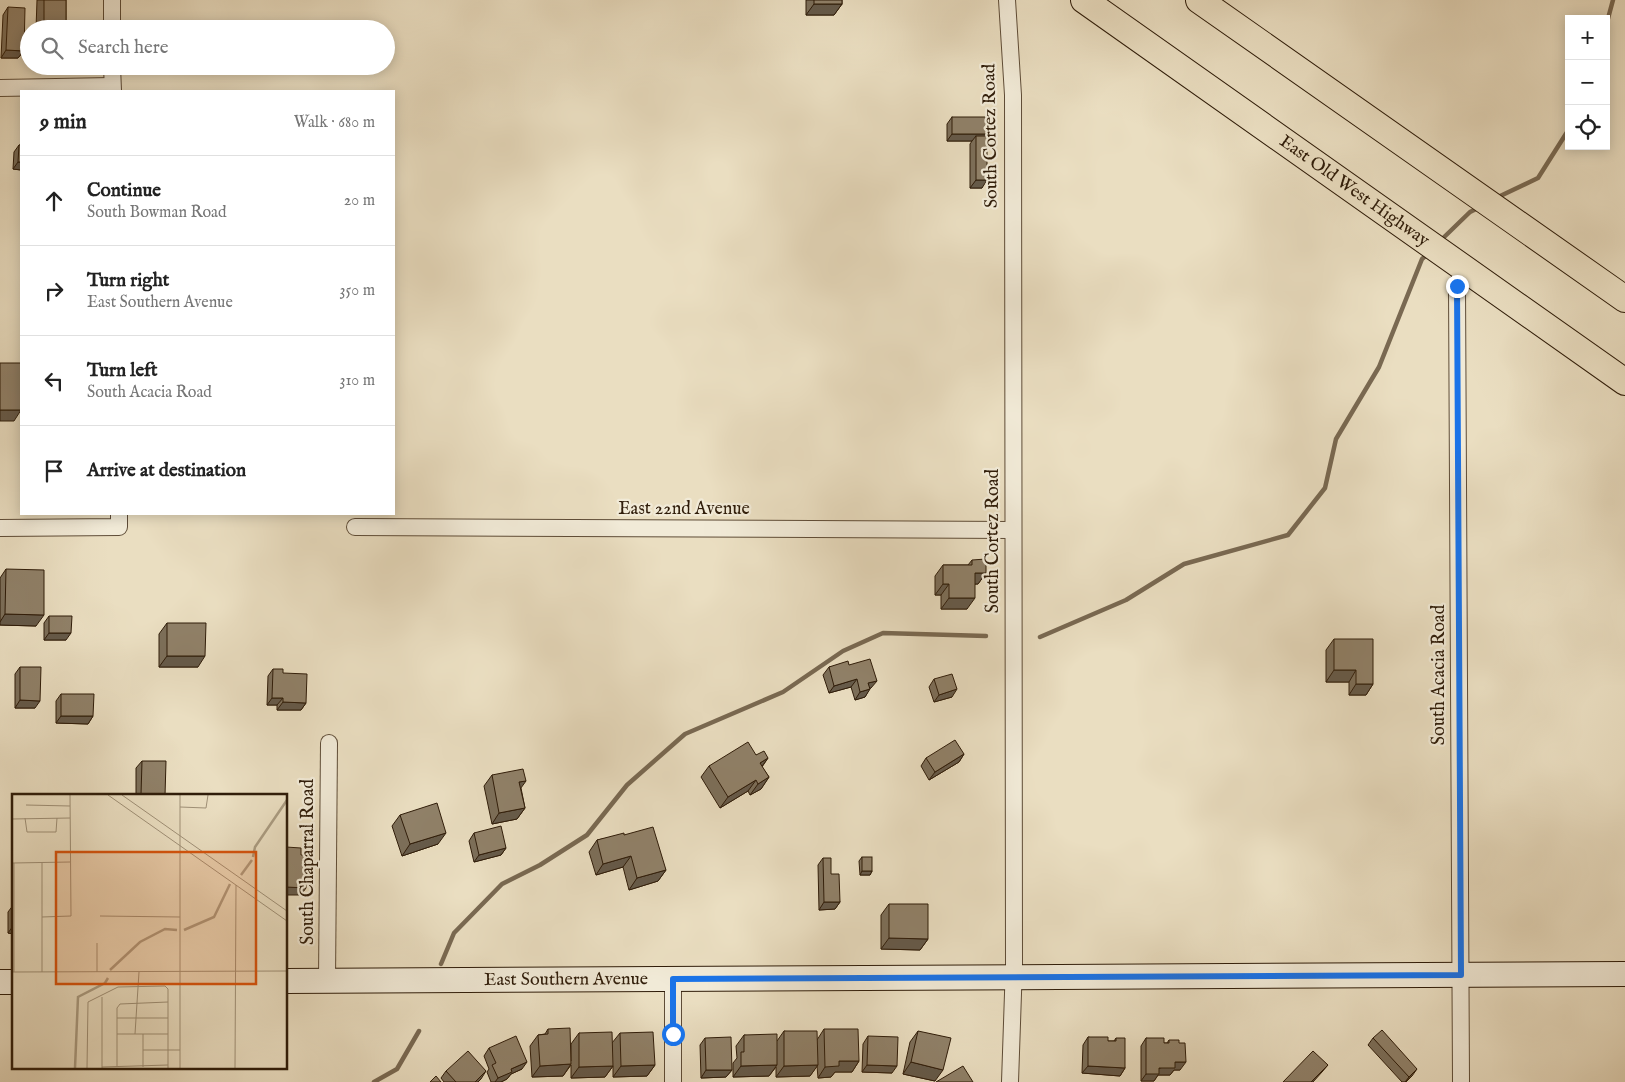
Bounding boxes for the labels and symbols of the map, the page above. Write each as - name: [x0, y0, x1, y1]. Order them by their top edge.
- street label: South Cortez Road: [978, 63, 1004, 208]
- street label: East Old West Highway: [1275, 130, 1434, 252]
- route end: [1446, 275, 1469, 298]
- street label: South Cortez Road: [982, 468, 1005, 613]
- street label: East 22nd Avenue: [618, 498, 750, 521]
- street label: South Acacia Road: [1428, 604, 1451, 745]
- street label: South Chaparral Road: [297, 779, 320, 945]
- inset map: [12, 794, 288, 1070]
- street label: East Southern Avenue: [484, 968, 648, 991]
- route start: [662, 1023, 685, 1046]

